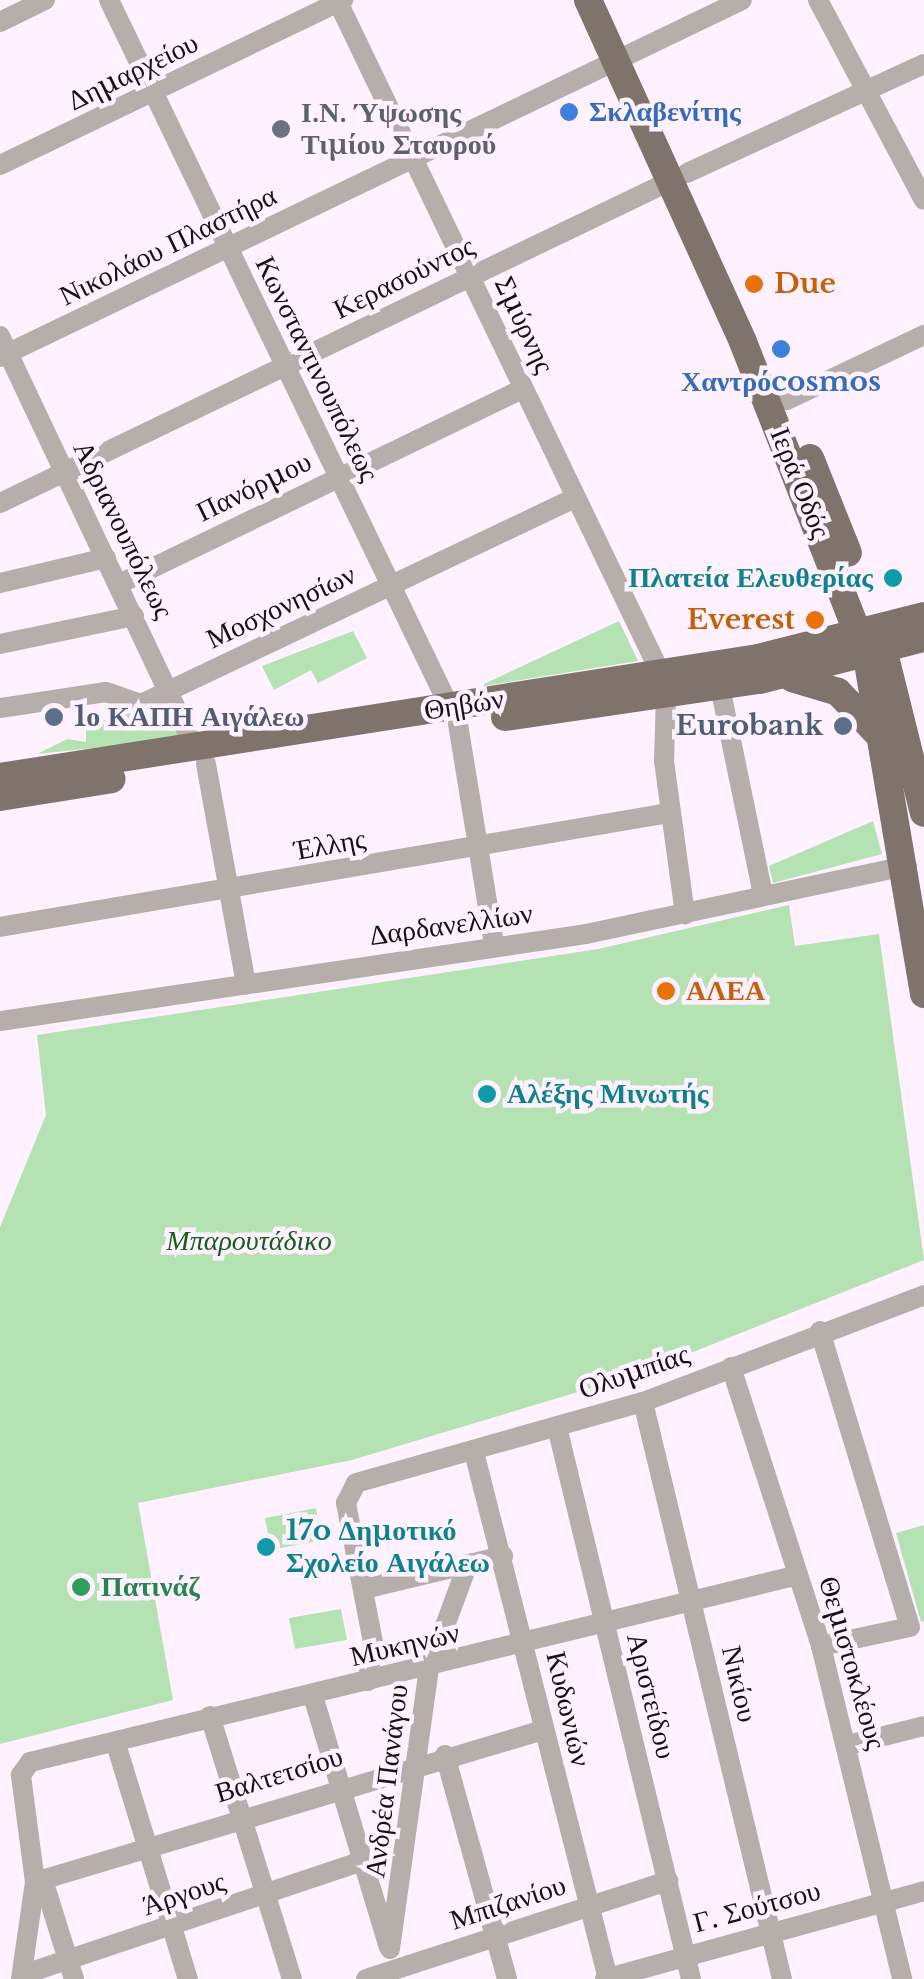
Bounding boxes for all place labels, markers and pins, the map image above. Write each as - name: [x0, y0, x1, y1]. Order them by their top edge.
- place label: Σκλαβενίτης: [589, 95, 741, 129]
- place label: Ι.Ν. Ύψωσης Τιμίου Σταυρού: [301, 96, 496, 162]
- marker: Σκλαβενίτης: [558, 101, 580, 123]
- marker: Ι.Ν. Ύψωσης Τιμίου Σταυρού: [270, 118, 292, 140]
- place label: Due: [774, 267, 836, 301]
- marker: Due: [743, 273, 765, 295]
- marker: Χαντρόcosmos: [770, 338, 792, 360]
- place label: Χαντρόcosmos: [681, 365, 881, 399]
- place label: Πλατεία Ελευθερίας: [629, 561, 873, 595]
- marker: Πλατεία Ελευθερίας: [882, 567, 904, 589]
- place label: Everest: [687, 603, 795, 637]
- marker: Everest: [804, 609, 826, 631]
- place label: 1ο ΚΑΠΗ Αιγάλεω: [74, 700, 304, 734]
- marker: 1ο ΚΑΠΗ Αιγάλεω: [43, 706, 65, 728]
- place label: Eurobank: [676, 709, 823, 743]
- marker: Eurobank: [832, 715, 854, 737]
- place label: ΑΛΕΑ: [686, 974, 765, 1008]
- marker: ΑΛΕΑ: [655, 980, 677, 1002]
- place label: Αλέξης Μινωτής: [507, 1077, 709, 1111]
- marker: Αλέξης Μινωτής: [476, 1083, 498, 1105]
- place label: 17o Δημοτικό Σχολείο Αιγάλεω: [286, 1514, 490, 1580]
- marker: 17o Δημοτικό Σχολείο Αιγάλεω: [255, 1536, 277, 1558]
- place label: Πατινάζ: [101, 1570, 200, 1604]
- marker: Πατινάζ: [70, 1576, 92, 1598]

